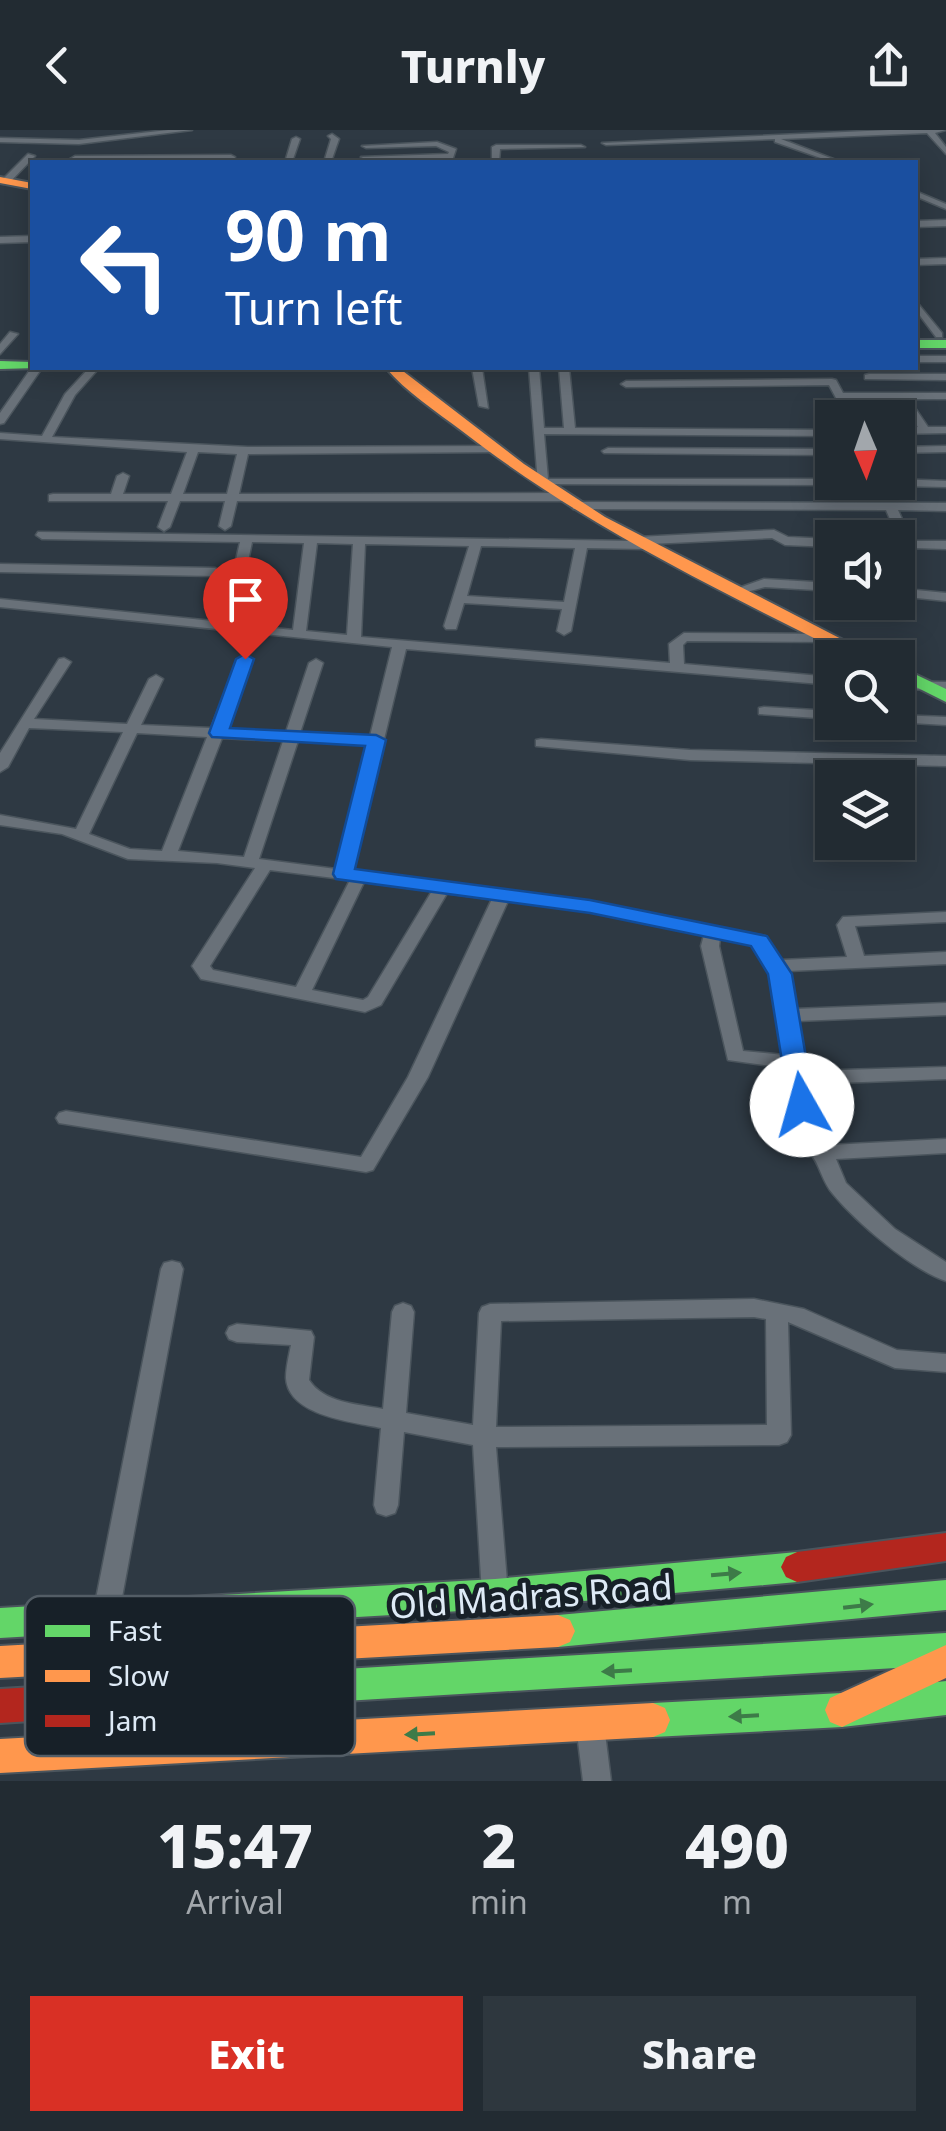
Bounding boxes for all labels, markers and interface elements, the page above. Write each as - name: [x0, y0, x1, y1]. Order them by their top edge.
- text: Turnly: [401, 35, 545, 96]
- icon: back: [30, 38, 85, 93]
- icon: share: [861, 38, 916, 93]
- text: 90 m: [225, 186, 392, 282]
- icon: left: [60, 200, 190, 330]
- text: Turn left: [225, 277, 402, 338]
- north arrow: [815, 400, 915, 500]
- map controls: [815, 400, 915, 860]
- button: sound: [815, 520, 915, 620]
- pin: [203, 557, 288, 660]
- icon: arrive: [218, 572, 273, 627]
- button: search: [815, 640, 915, 740]
- button: layers: [815, 760, 915, 860]
- position arrow: [750, 1053, 854, 1157]
- street label: Old Madras Road: [388, 1562, 674, 1629]
- one-way arrow: [710, 1565, 742, 1581]
- legend: [25, 1596, 355, 1756]
- one-way arrow: [843, 1598, 874, 1614]
- text: Fast: [108, 1611, 162, 1649]
- text: Slow: [108, 1656, 169, 1694]
- one-way arrow: [600, 1663, 632, 1679]
- text: Jam: [105, 1701, 158, 1739]
- one-way arrow: [728, 1708, 760, 1724]
- one-way arrow: [403, 1726, 435, 1742]
- text: 15:47: [157, 1804, 313, 1886]
- text: 2: [482, 1804, 516, 1886]
- text: 490: [685, 1804, 789, 1886]
- text: Arrival: [186, 1880, 284, 1923]
- text: min: [470, 1880, 528, 1923]
- text: m: [722, 1880, 752, 1923]
- button: Exit: [30, 1996, 463, 2111]
- button: Share: [483, 1996, 916, 2111]

